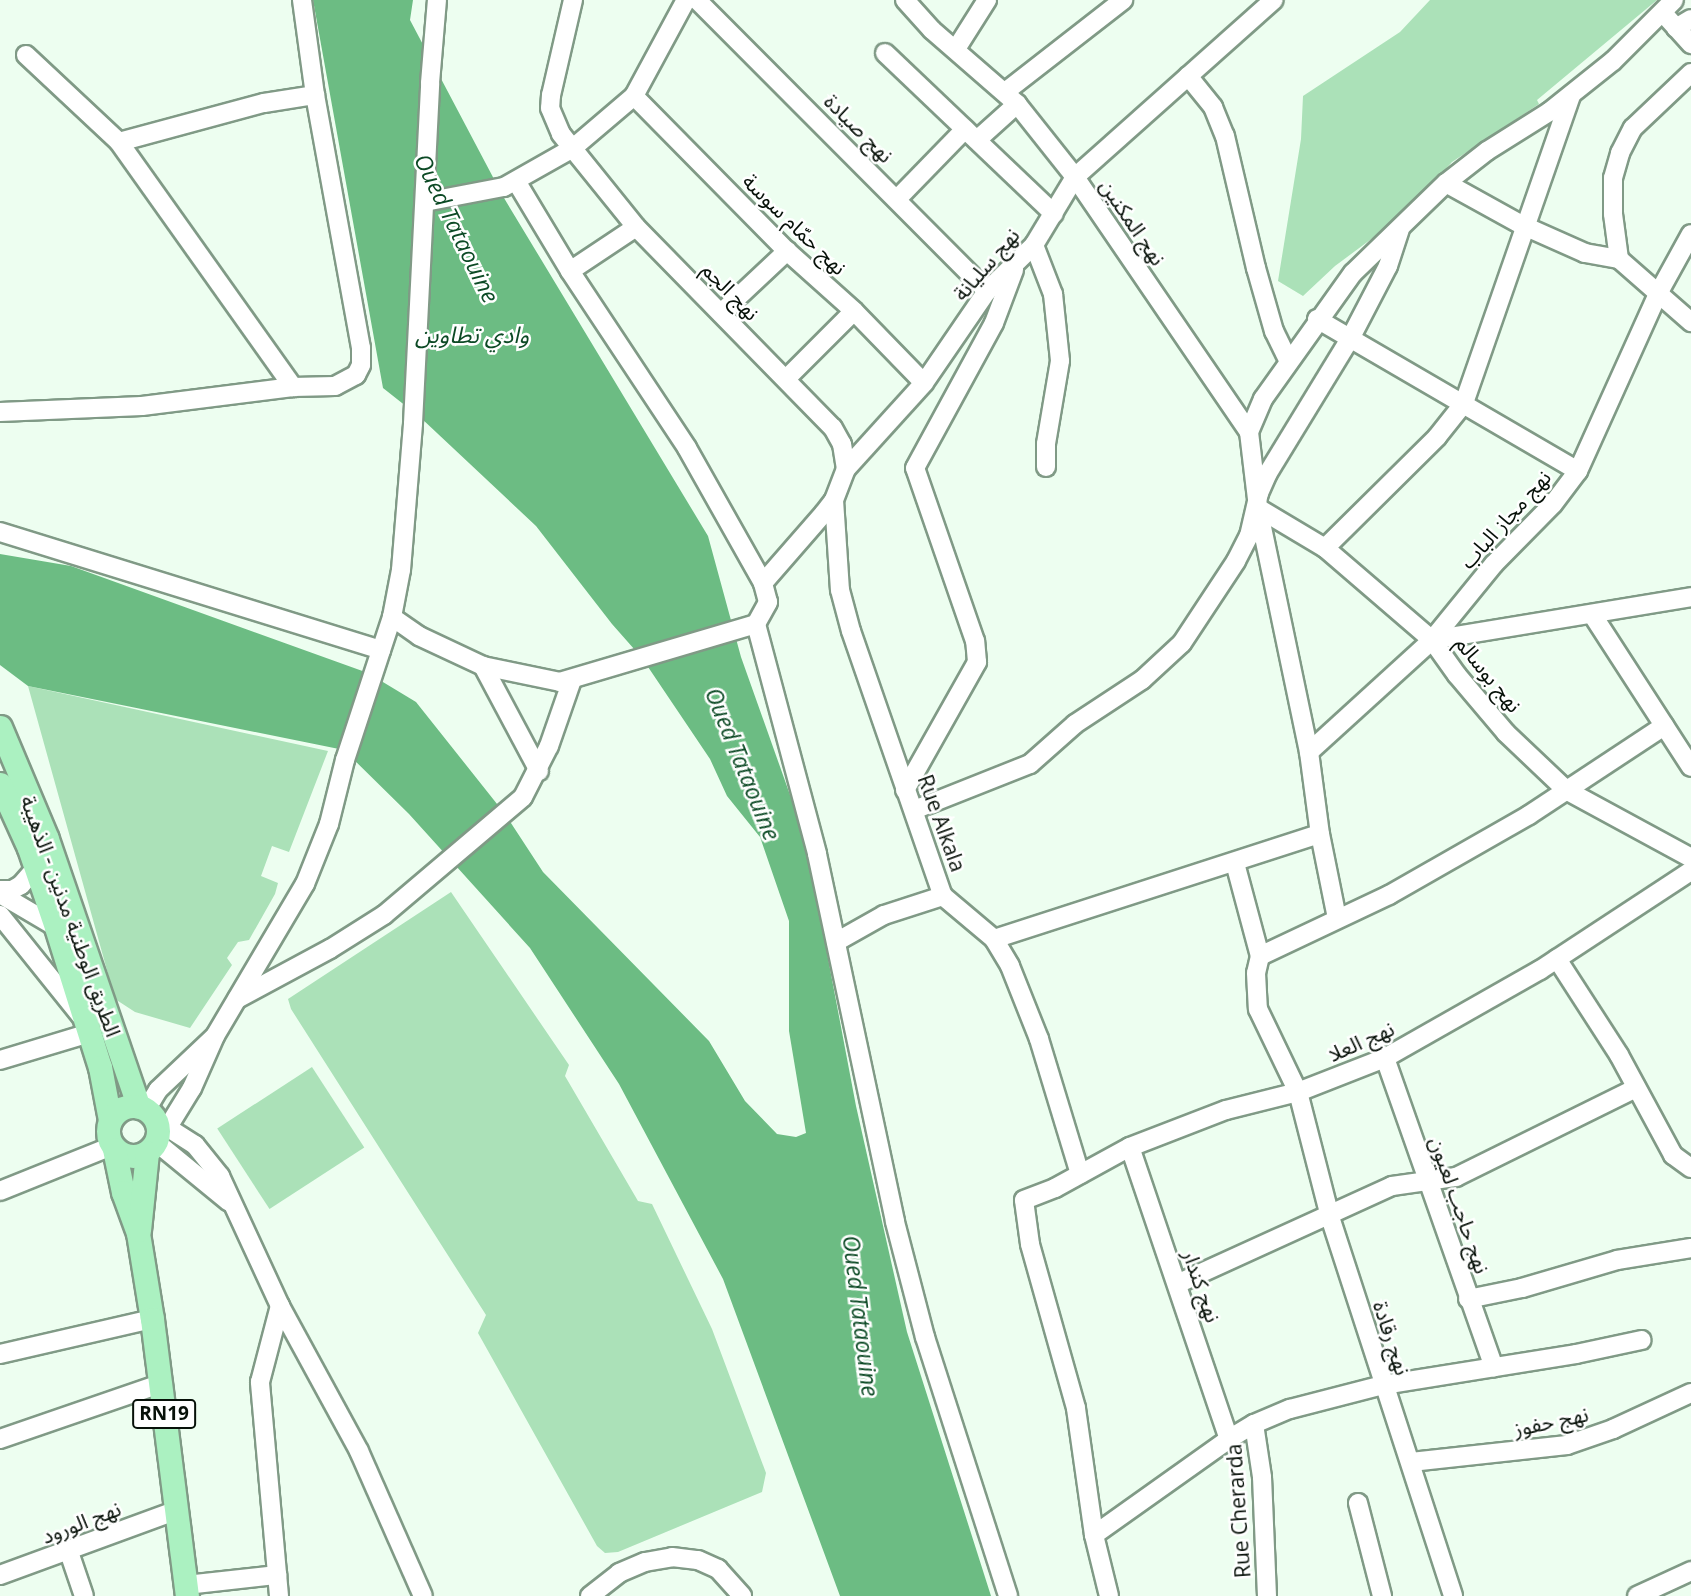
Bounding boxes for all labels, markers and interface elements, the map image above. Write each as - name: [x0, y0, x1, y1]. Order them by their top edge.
- street label: نهج صيادة: [819, 88, 899, 168]
- water label: Oued Tataouine: [409, 149, 505, 307]
- street label: نهج حمّام سوسة: [738, 168, 852, 280]
- street label: نهج المكنين: [1095, 174, 1171, 270]
- street label: نهج سليانة: [948, 223, 1024, 305]
- street label: نهج الجم: [697, 257, 765, 325]
- water label: وادي تطاوين: [415, 320, 529, 348]
- street label: نهج مجاز الباب: [1454, 465, 1556, 573]
- street label: نهج بوسالم: [1451, 631, 1527, 717]
- water label: Oued Tataouine: [700, 684, 786, 844]
- street label: Rue Alkala: [913, 771, 971, 875]
- street label: الطريق الوطنية مدنين - الذهيبة: [16, 792, 126, 1040]
- street label: نهج العلا: [1324, 1015, 1398, 1067]
- street label: نهج حاجب لعيون: [1425, 1133, 1495, 1277]
- water label: Oued Tataouine: [837, 1234, 885, 1398]
- street label: نهج كندار: [1178, 1246, 1226, 1326]
- street label: نهج رقادة: [1368, 1298, 1416, 1378]
- road number: RN19: [131, 1398, 197, 1430]
- street label: نهج حفوز: [1511, 1401, 1591, 1441]
- street label: Rue Cherarda: [1221, 1443, 1255, 1579]
- street label: نهج الورود: [38, 1495, 124, 1549]

